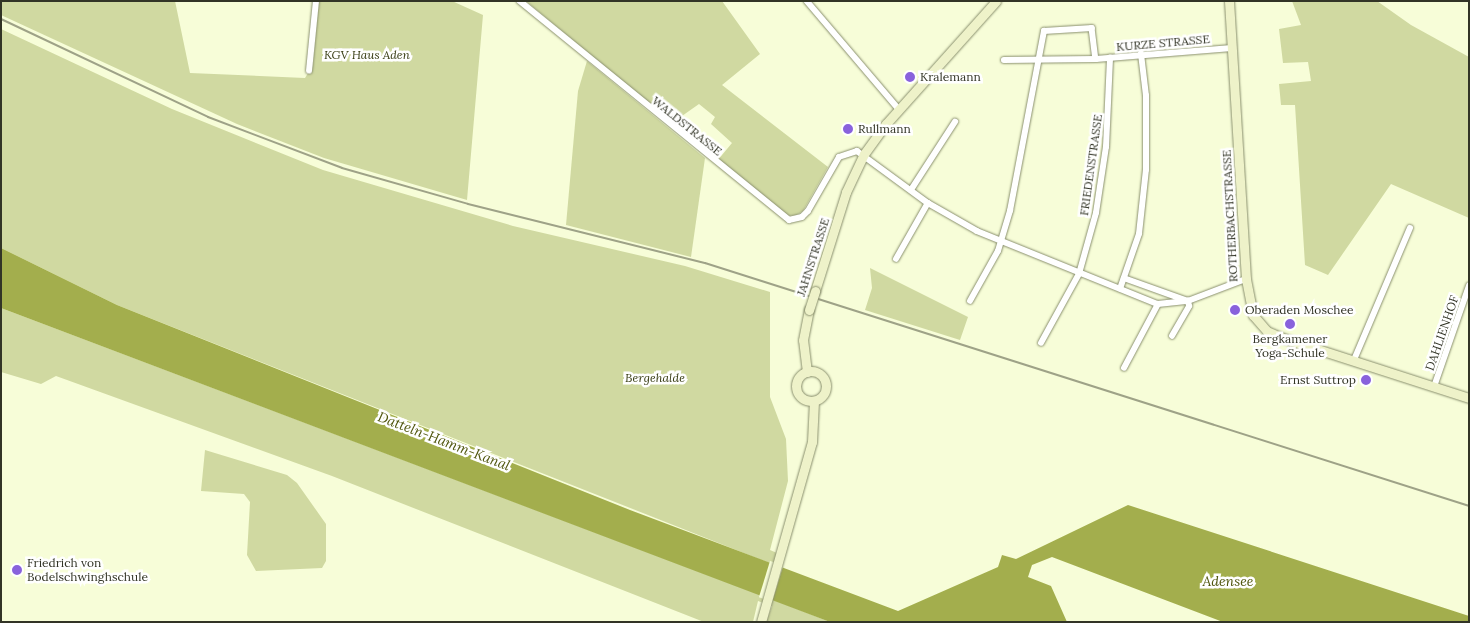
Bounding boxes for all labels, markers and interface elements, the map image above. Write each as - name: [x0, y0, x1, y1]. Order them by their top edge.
- street label: KURZE STRASSE: [1116, 32, 1210, 54]
- park label: KGV Haus Aden: [324, 48, 410, 62]
- place label: Kralemann: [920, 70, 981, 84]
- marker: Kralemann: [904, 71, 916, 83]
- street label: WALDSTRASSE: [649, 93, 725, 159]
- street label: FRIEDENSTRASSE: [1077, 113, 1105, 217]
- place label: Rullmann: [858, 122, 911, 136]
- marker: Rullmann: [842, 123, 854, 135]
- street label: ROTHERBACHSTRASSE: [1219, 149, 1241, 283]
- street label: JAHNSTRASSE: [794, 216, 832, 298]
- street label: DAHLIENHOF: [1422, 294, 1462, 372]
- place label: Oberaden Moschee: [1245, 303, 1353, 317]
- marker: Oberaden Moschee: [1229, 304, 1241, 316]
- marker: Bergkamener Yoga-Schule: [1284, 318, 1296, 330]
- place label: Bergkamener Yoga-Schule: [1253, 332, 1327, 360]
- park label: Bergehalde: [625, 371, 685, 385]
- place label: Ernst Suttrop: [1280, 373, 1356, 387]
- marker: Ernst Suttrop: [1360, 374, 1372, 386]
- water label: Datteln-Hamm-Kanal: [375, 408, 513, 474]
- place label: Friedrich von Bodelschwinghschule: [27, 556, 148, 584]
- marker: Friedrich von Bodelschwinghschule: [11, 564, 23, 576]
- water label: Adensee: [1202, 573, 1254, 589]

